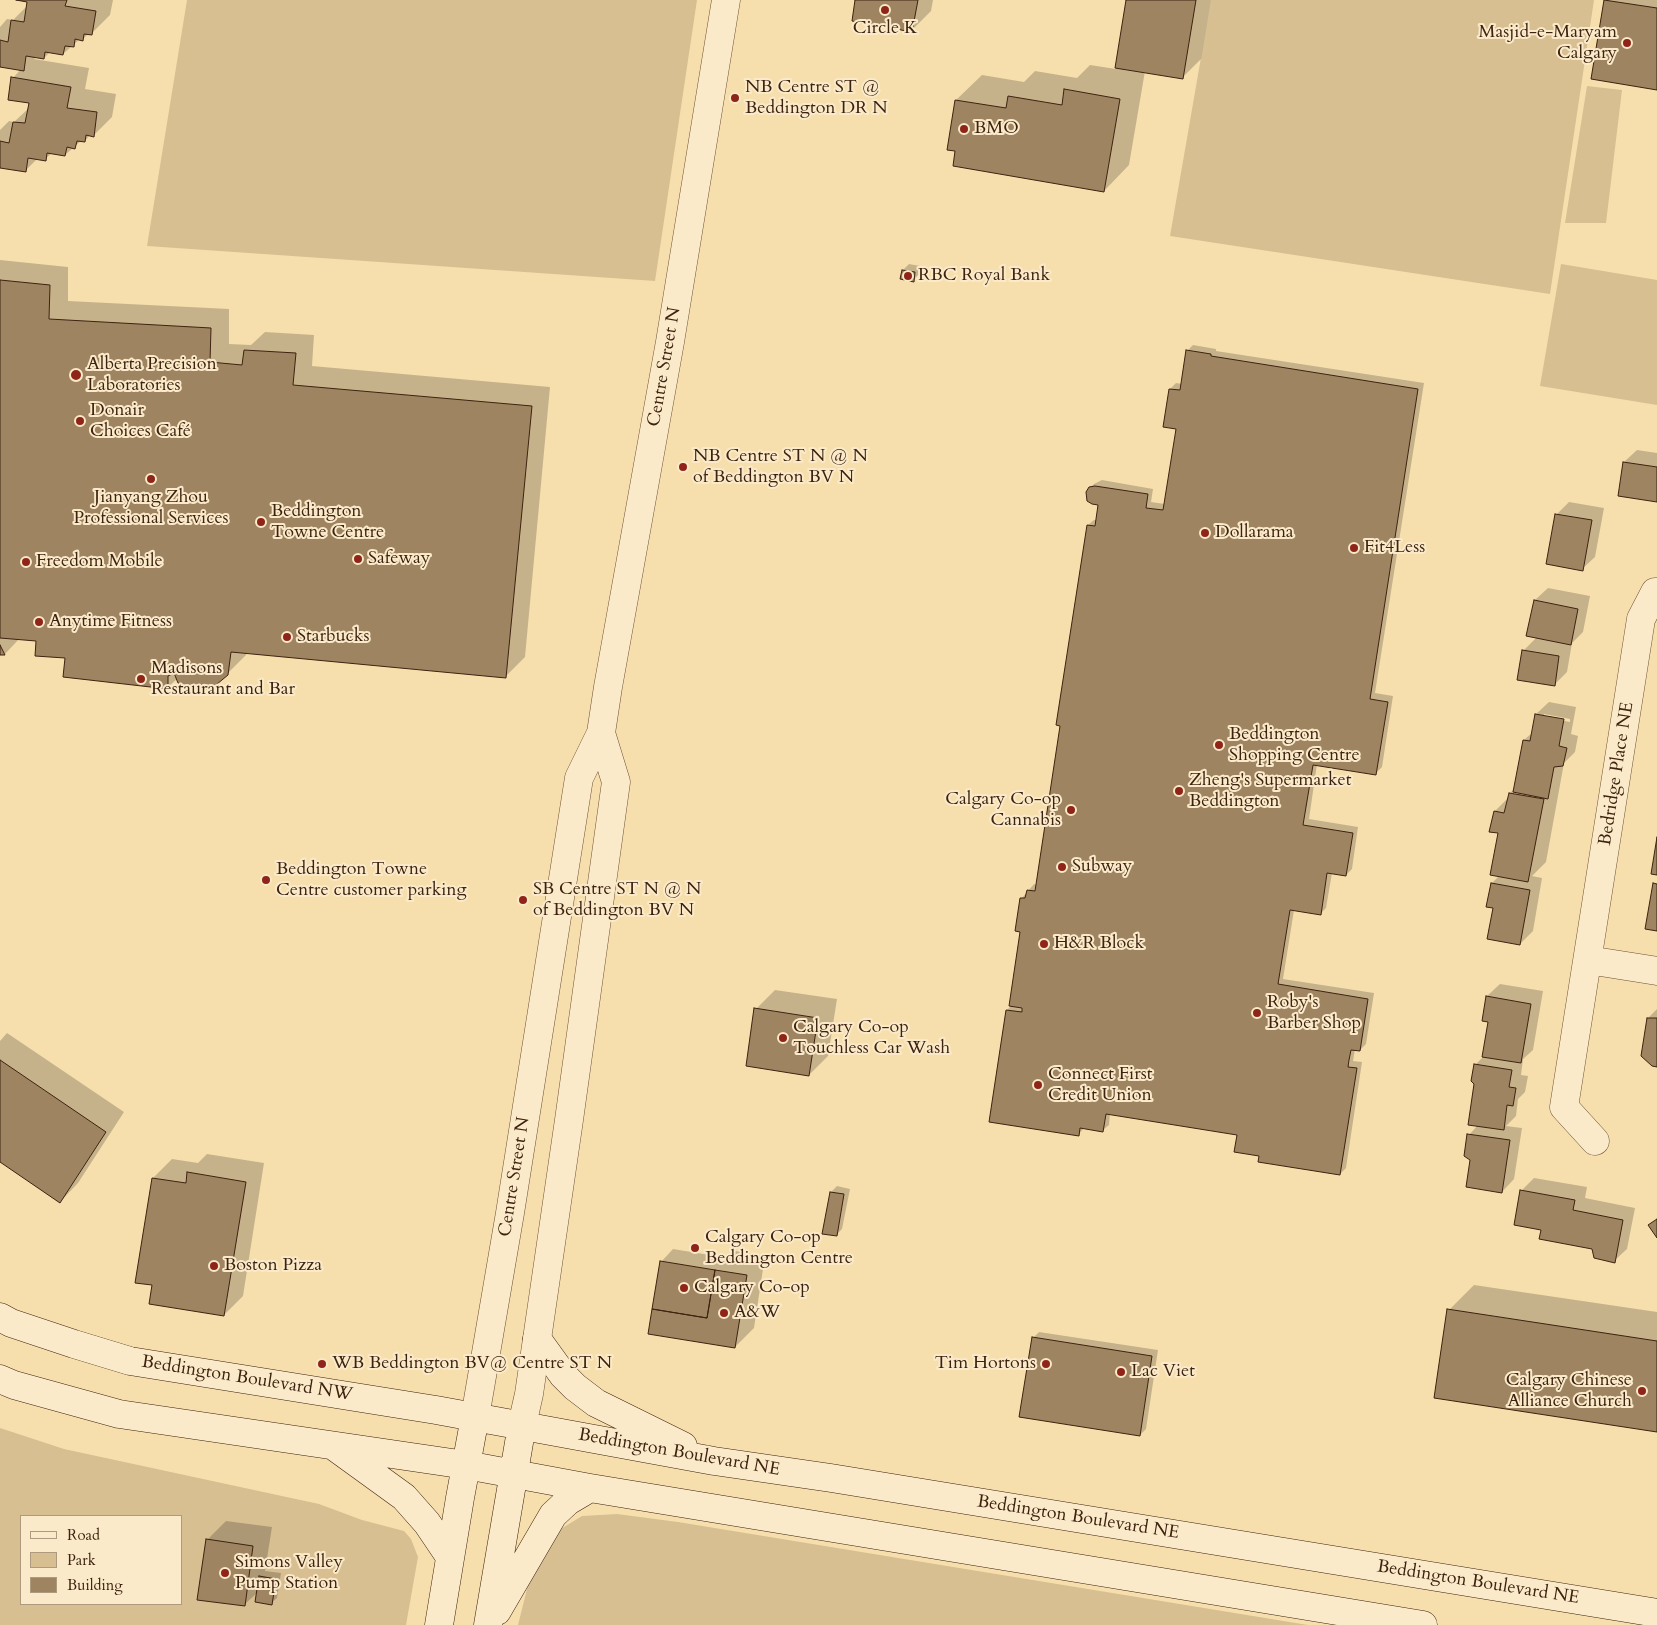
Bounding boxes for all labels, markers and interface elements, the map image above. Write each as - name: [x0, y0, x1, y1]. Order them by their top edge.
- marker: Circle K: [879, 4, 891, 16]
- place label: Circle K: [853, 18, 917, 40]
- place label: Masjid-e-Maryam Calgary: [1479, 22, 1617, 64]
- marker: Masjid-e-Maryam Calgary: [1621, 37, 1633, 49]
- place label: NB Centre ST @ Beddington DR N: [745, 77, 888, 120]
- marker: NB Centre ST @ Beddington DR N: [729, 92, 741, 104]
- place label: BMO: [974, 118, 1019, 140]
- marker: BMO: [958, 123, 970, 135]
- place label: RBC Royal Bank: [918, 265, 1050, 287]
- marker: RBC Royal Bank: [902, 270, 914, 282]
- street label: Centre Street N: [644, 306, 686, 428]
- place label: Alberta Precision Laboratories: [87, 354, 217, 396]
- marker: Alberta Precision Laboratories: [69, 368, 83, 382]
- place label: Donair Choices Café: [90, 400, 191, 442]
- marker: Donair Choices Café: [74, 415, 86, 427]
- place label: NB Centre ST N @ N of Beddington BV N: [693, 446, 868, 488]
- marker: NB Centre ST N @ N of Beddington BV N: [677, 461, 689, 473]
- marker: Jianyang Zhou Professional Services: [145, 473, 157, 485]
- place label: Jianyang Zhou Professional Services: [73, 487, 229, 530]
- place label: Beddington Towne Centre: [271, 501, 384, 544]
- marker: Beddington Towne Centre: [255, 516, 267, 528]
- place label: Dollarama: [1215, 522, 1294, 544]
- marker: Dollarama: [1199, 527, 1211, 539]
- place label: Fit4Less: [1364, 537, 1425, 559]
- marker: Fit4Less: [1348, 542, 1360, 554]
- place label: Safeway: [368, 548, 430, 570]
- place label: Freedom Mobile: [36, 551, 163, 573]
- marker: Safeway: [352, 553, 364, 565]
- marker: Freedom Mobile: [20, 556, 32, 568]
- place label: Anytime Fitness: [49, 611, 172, 633]
- marker: Anytime Fitness: [33, 616, 45, 628]
- place label: Starbucks: [297, 626, 369, 648]
- marker: Starbucks: [281, 631, 293, 643]
- place label: Madisons Restaurant and Bar: [151, 658, 295, 701]
- marker: Madisons Restaurant and Bar: [135, 673, 147, 685]
- street label: Bedridge Place NE: [1595, 701, 1639, 847]
- place label: Beddington Shopping Centre: [1229, 724, 1360, 766]
- marker: Beddington Shopping Centre: [1213, 739, 1225, 751]
- place label: Zheng's Supermarket Beddington: [1189, 770, 1351, 812]
- marker: Zheng's Supermarket Beddington: [1173, 785, 1185, 797]
- place label: Calgary Co-op Cannabis: [945, 789, 1061, 832]
- marker: Calgary Co-op Cannabis: [1065, 804, 1077, 816]
- place label: Subway: [1072, 856, 1132, 878]
- place label: Beddington Towne Centre customer parking: [276, 859, 467, 902]
- marker: Subway: [1056, 861, 1068, 873]
- marker: Beddington Towne Centre customer parking: [260, 874, 272, 886]
- place label: SB Centre ST N @ N of Beddington BV N: [533, 879, 701, 922]
- marker: SB Centre ST N @ N of Beddington BV N: [517, 894, 529, 906]
- place label: H&R Block: [1054, 933, 1144, 955]
- marker: H&R Block: [1038, 938, 1050, 950]
- place label: Roby's Barber Shop: [1267, 992, 1361, 1034]
- marker: Roby's Barber Shop: [1251, 1007, 1263, 1019]
- place label: Calgary Co-op Touchless Car Wash: [793, 1017, 950, 1060]
- marker: Calgary Co-op Touchless Car Wash: [777, 1032, 789, 1044]
- place label: Connect First Credit Union: [1048, 1064, 1152, 1106]
- marker: Connect First Credit Union: [1032, 1079, 1044, 1091]
- street label: Centre Street N: [495, 1116, 535, 1238]
- place label: Calgary Co-op Beddington Centre: [705, 1227, 853, 1270]
- marker: Calgary Co-op Beddington Centre: [689, 1242, 701, 1254]
- place label: Boston Pizza: [224, 1255, 322, 1277]
- marker: Boston Pizza: [208, 1260, 220, 1272]
- place label: Calgary Co-op: [694, 1277, 810, 1299]
- marker: Calgary Co-op: [678, 1282, 690, 1294]
- place label: A&W: [734, 1302, 780, 1324]
- marker: A&W: [718, 1307, 730, 1319]
- street label: Beddington Boulevard NW: [140, 1352, 354, 1406]
- place label: WB Beddington BV@ Centre ST N: [332, 1353, 612, 1375]
- place label: Tim Hortons: [935, 1353, 1036, 1375]
- marker: WB Beddington BV@ Centre ST N: [316, 1358, 328, 1370]
- marker: Tim Hortons: [1040, 1358, 1052, 1370]
- place label: Lac Viet: [1131, 1361, 1195, 1383]
- marker: Lac Viet: [1115, 1366, 1127, 1378]
- place label: Calgary Chinese Alliance Church: [1506, 1370, 1632, 1412]
- marker: Calgary Chinese Alliance Church: [1636, 1385, 1648, 1397]
- street label: Beddington Boulevard NE: [576, 1425, 782, 1481]
- street label: Beddington Boulevard NE: [975, 1491, 1181, 1545]
- legend: [20, 1515, 182, 1605]
- text: Road: [67, 1525, 100, 1545]
- text: Park: [67, 1550, 96, 1570]
- place label: Simons Valley Pump Station: [235, 1552, 343, 1595]
- street label: Beddington Boulevard NE: [1375, 1556, 1581, 1610]
- marker: Simons Valley Pump Station: [219, 1567, 231, 1579]
- text: Building: [67, 1575, 123, 1595]

